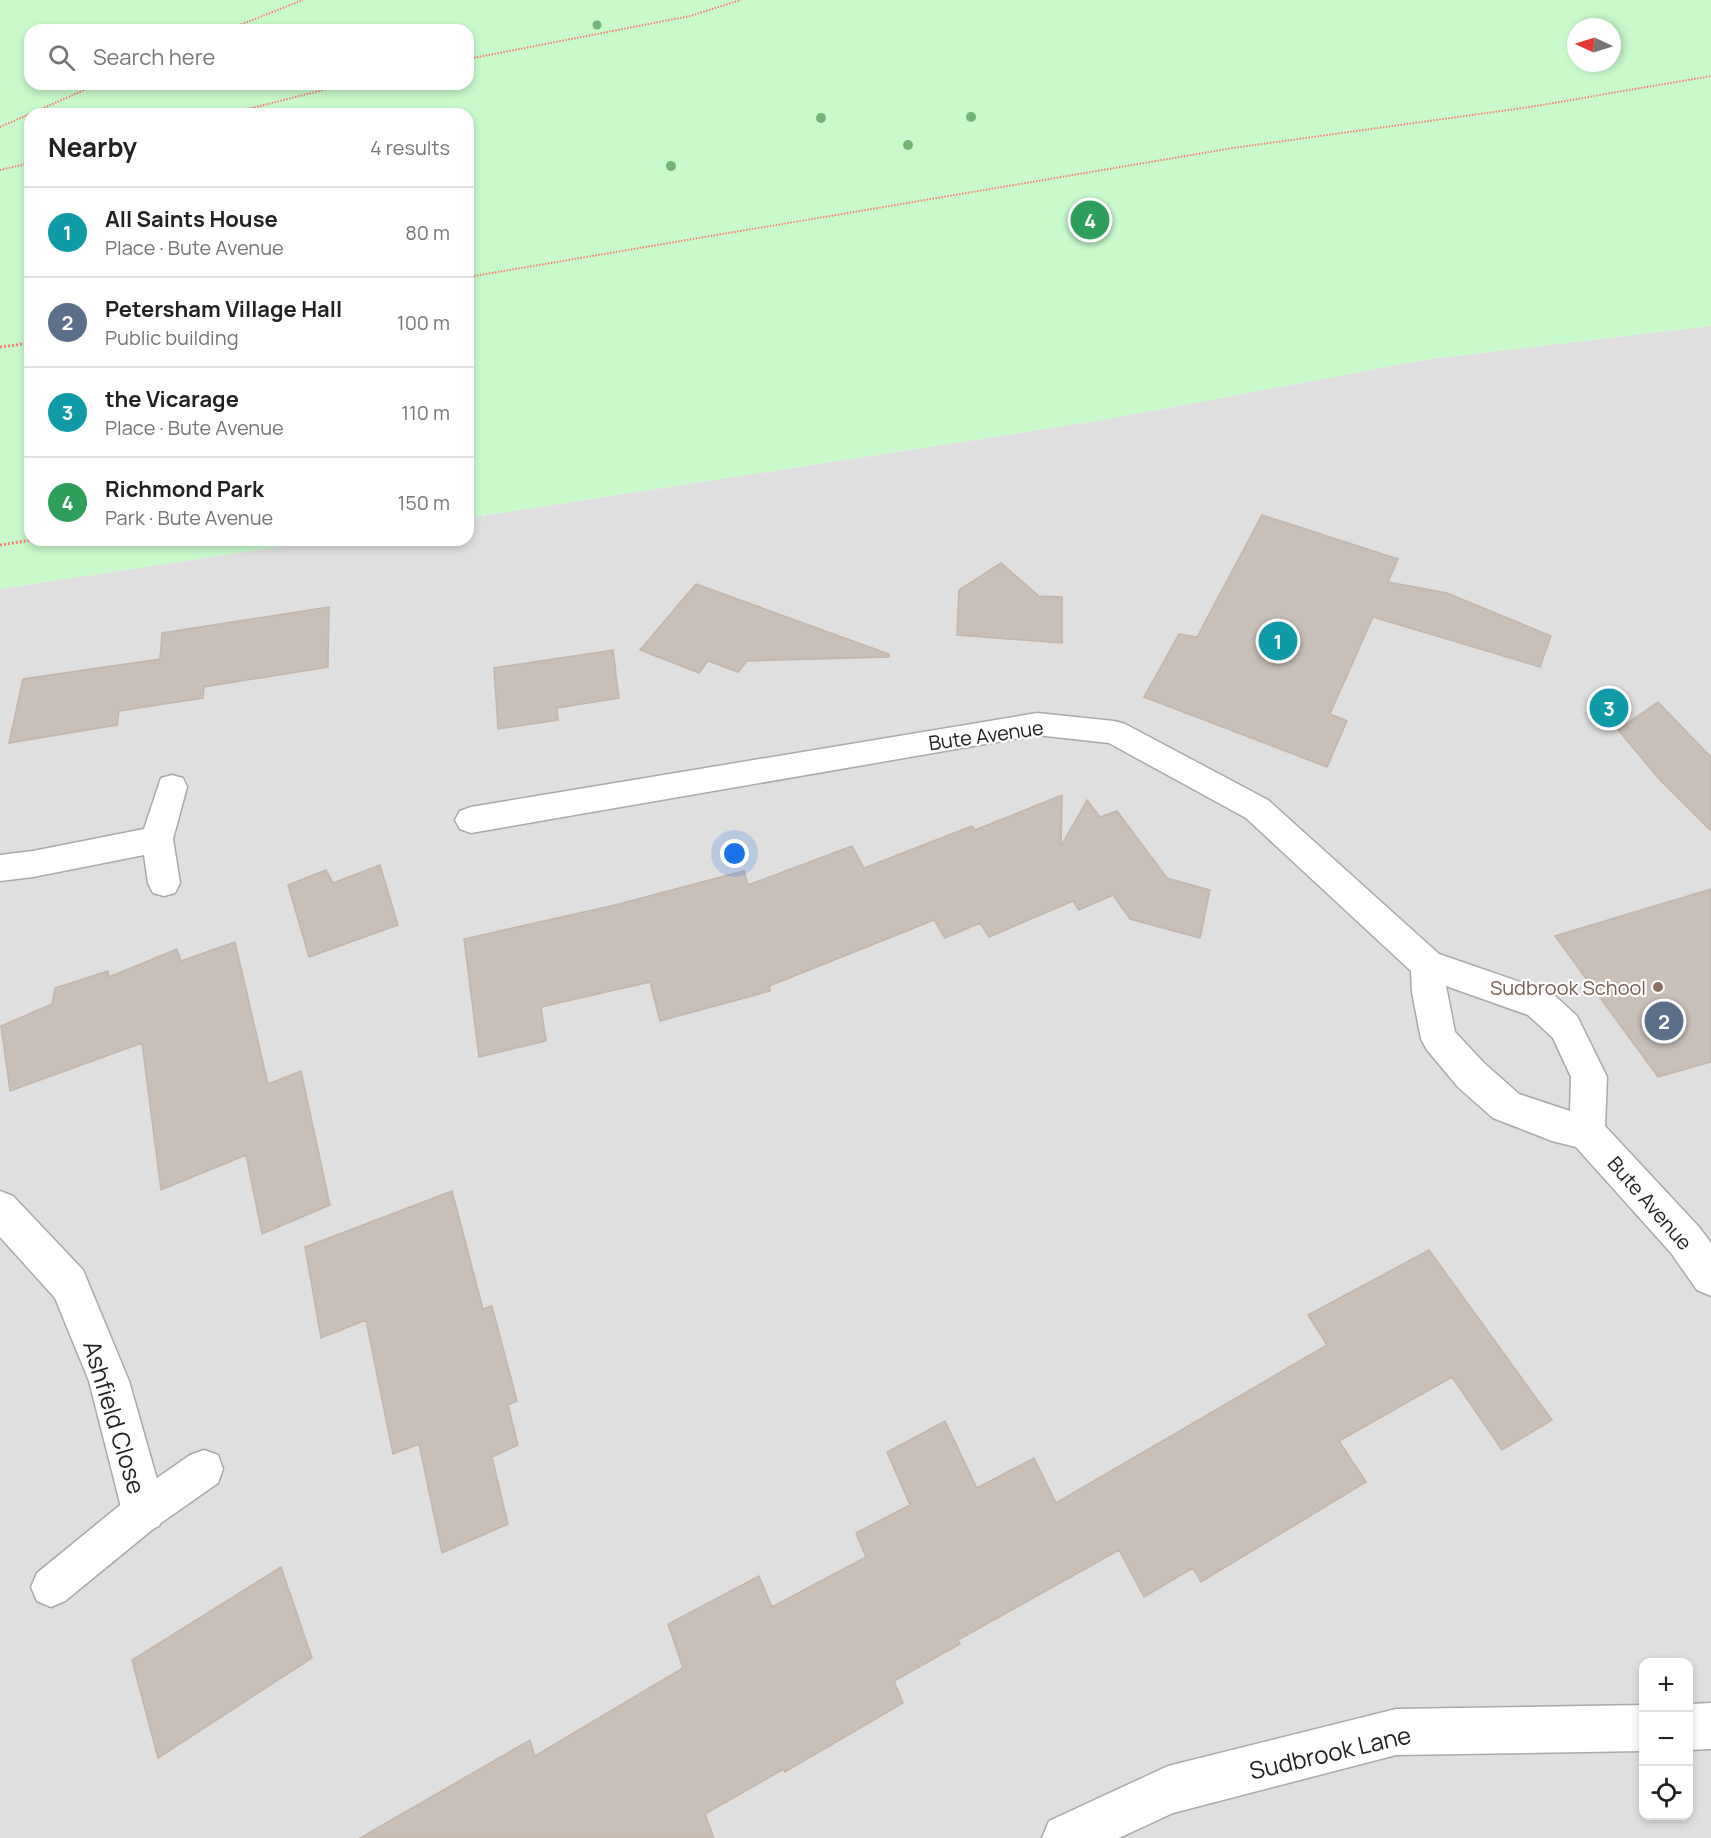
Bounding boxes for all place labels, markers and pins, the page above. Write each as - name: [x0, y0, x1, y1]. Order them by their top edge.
- pin: 4: [1070, 198, 1110, 242]
- pin: 1: [1258, 618, 1298, 664]
- pin: 3: [1590, 686, 1628, 730]
- place label: Sudbrook School: [1490, 974, 1646, 1001]
- marker: Sudbrook School: [1651, 980, 1665, 994]
- pin: 2: [1644, 998, 1684, 1044]

